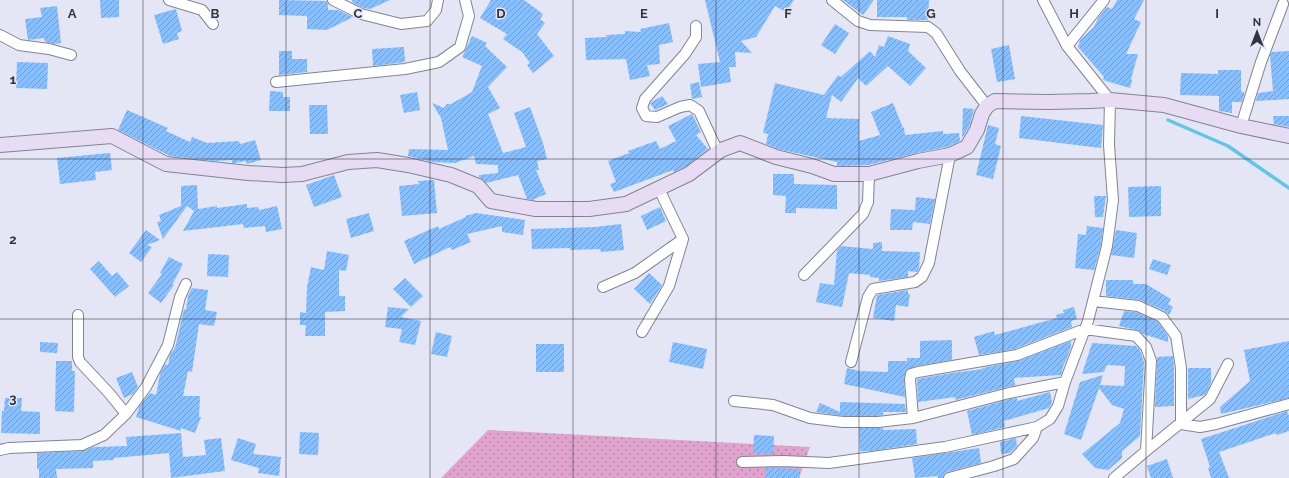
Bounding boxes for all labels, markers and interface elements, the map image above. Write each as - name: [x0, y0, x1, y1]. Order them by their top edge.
- text: A: [68, 6, 77, 21]
- text: B: [211, 6, 220, 21]
- text: C: [354, 6, 363, 21]
- text: D: [496, 6, 506, 21]
- text: E: [640, 6, 648, 21]
- text: F: [784, 6, 792, 21]
- text: G: [926, 6, 936, 21]
- text: H: [1069, 6, 1079, 21]
- text: I: [1215, 6, 1219, 21]
- north arrow: [1237, 12, 1277, 52]
- text: N: [1253, 16, 1261, 29]
- text: 1: [10, 72, 17, 87]
- text: 2: [9, 232, 17, 247]
- text: 3: [9, 391, 17, 406]

